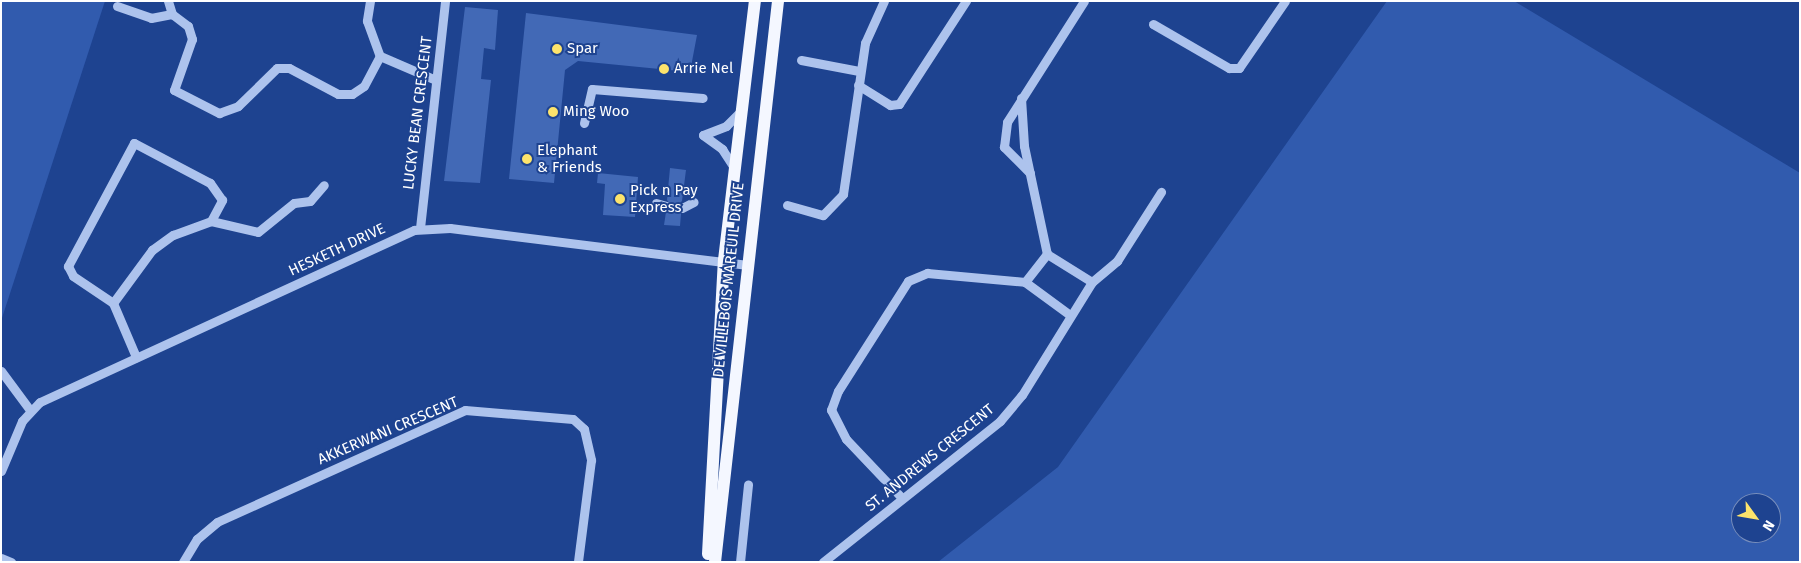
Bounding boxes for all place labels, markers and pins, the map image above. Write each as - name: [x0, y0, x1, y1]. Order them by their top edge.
- place label: Spar: [567, 40, 598, 58]
- marker: Spar: [551, 43, 563, 55]
- place label: Arrie Nel: [674, 60, 733, 78]
- marker: Arrie Nel: [658, 63, 670, 75]
- place label: Ming Woo: [563, 103, 629, 121]
- marker: Ming Woo: [547, 106, 559, 118]
- place label: Elephant & Friends: [537, 141, 602, 176]
- marker: Elephant & Friends: [521, 153, 533, 165]
- place label: Pick n Pay Express: [630, 181, 698, 216]
- marker: Pick n Pay Express: [614, 193, 626, 205]

